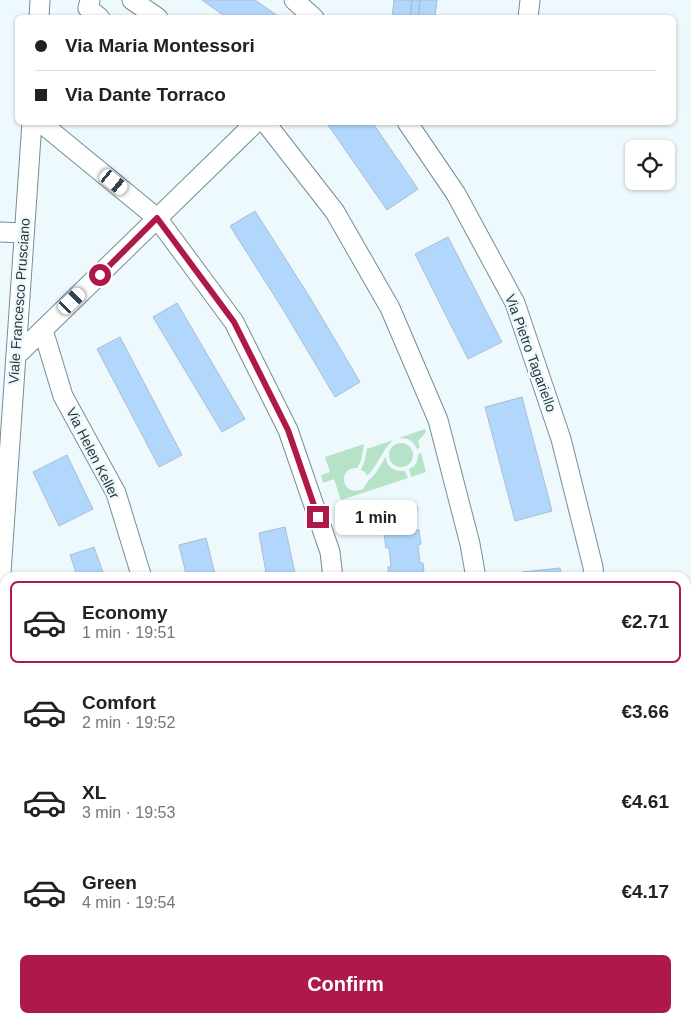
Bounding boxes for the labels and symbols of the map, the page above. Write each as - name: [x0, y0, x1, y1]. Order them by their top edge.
- car: [97, 167, 130, 197]
- street label: Viale Francesco Prusciano: [5, 217, 33, 384]
- route start: [89, 264, 111, 286]
- car: [55, 285, 88, 317]
- street label: Via Pietro Tagariello: [502, 292, 560, 414]
- street label: Via Helen Keller: [63, 405, 123, 502]
- callout: 1 min: [336, 500, 418, 534]
- route end: [307, 506, 329, 528]

